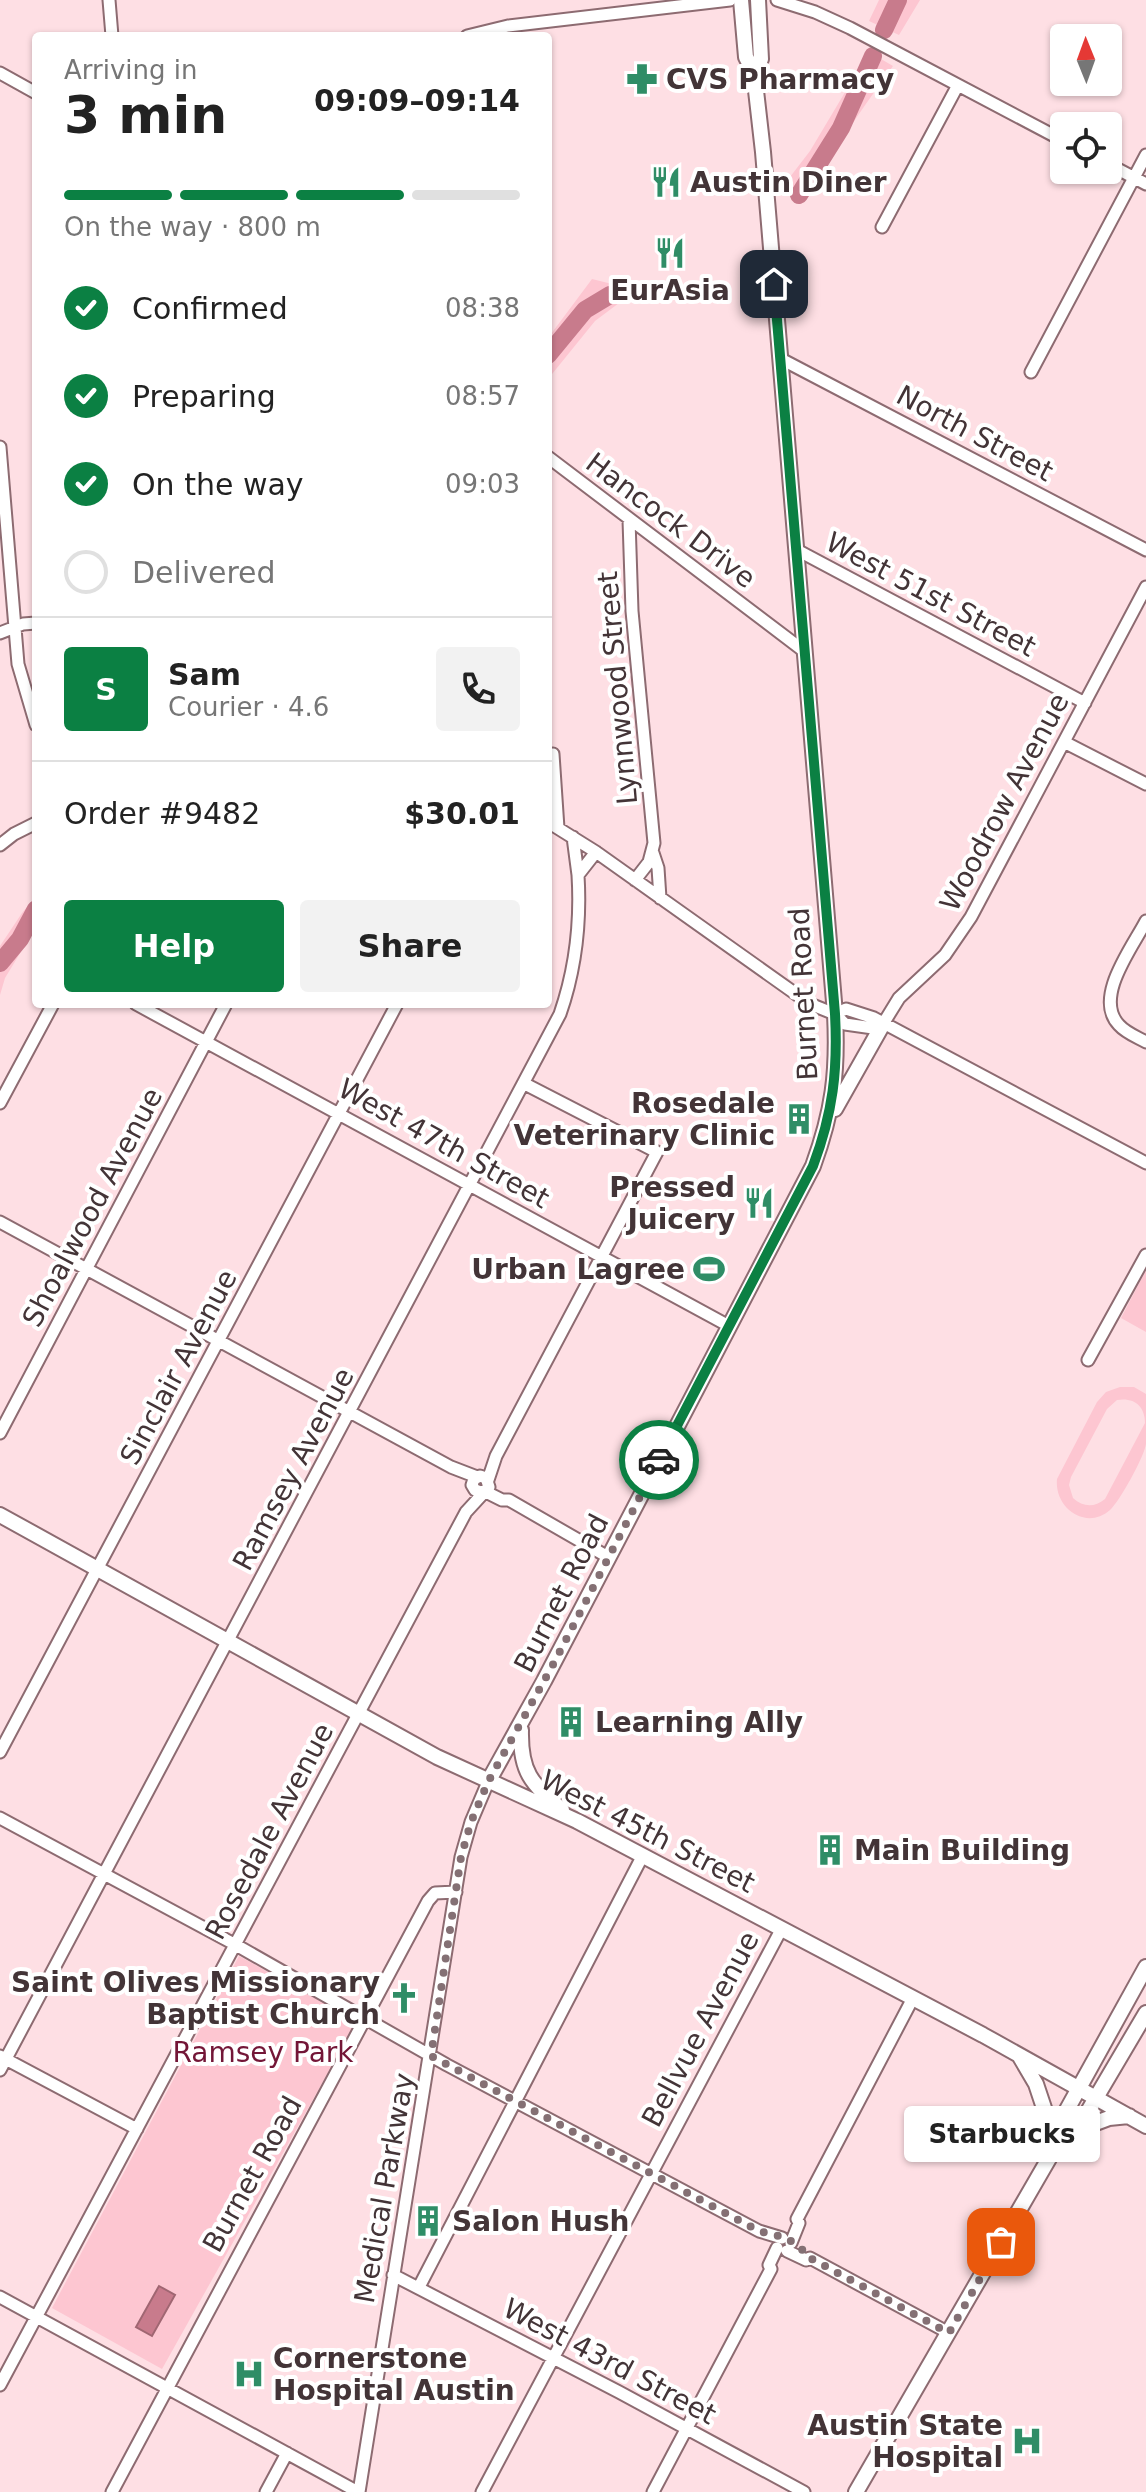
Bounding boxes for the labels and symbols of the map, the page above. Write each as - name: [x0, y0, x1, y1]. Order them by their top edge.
- north arrow: [1050, 24, 1122, 96]
- pharmacy icon: CVS Pharmacy: [625, 62, 659, 96]
- place label: CVS Pharmacy: [666, 63, 894, 96]
- restaurant icon: Austin Diner: [649, 165, 683, 199]
- place label: Austin Diner: [690, 166, 887, 199]
- restaurant icon: EurAsia: [653, 236, 687, 270]
- pin: [740, 250, 808, 318]
- place label: EurAsia: [610, 274, 730, 307]
- street label: North Street: [891, 378, 1059, 488]
- street label: Hancock Drive: [579, 446, 762, 595]
- street label: West 51st Street: [820, 525, 1041, 664]
- street label: Lynnwood Street: [591, 570, 644, 806]
- street label: Woodrow Avenue: [933, 688, 1076, 917]
- street label: Burnet Road: [782, 907, 825, 1081]
- street label: West 47th Street: [333, 1072, 555, 1215]
- street label: Shoalwood Avenue: [16, 1082, 169, 1332]
- place label: Rosedale Veterinary Clinic: [514, 1087, 775, 1152]
- building icon: Rosedale Veterinary Clinic: [782, 1102, 816, 1136]
- place label: Pressed Juicery: [609, 1171, 735, 1236]
- restaurant icon: Pressed Juicery: [742, 1186, 776, 1220]
- sports icon: Urban Lagree: [692, 1252, 726, 1286]
- place label: Urban Lagree: [471, 1253, 685, 1286]
- street label: Sinclair Avenue: [113, 1264, 244, 1470]
- street label: Ramsey Avenue: [226, 1362, 361, 1576]
- courier: [619, 1420, 699, 1500]
- street label: Burnet Road: [507, 1509, 615, 1678]
- building icon: Learning Ally: [554, 1705, 588, 1739]
- place label: Learning Ally: [595, 1706, 803, 1739]
- street label: Rosedale Avenue: [199, 1718, 340, 1945]
- street label: West 45th Street: [535, 1763, 760, 1900]
- building icon: Main Building: [813, 1833, 847, 1867]
- place label: Main Building: [854, 1834, 1070, 1867]
- street label: Bellvue Avenue: [635, 1926, 766, 2133]
- place label: Saint Olives Missionary Baptist Church: [11, 1966, 380, 2031]
- church icon: Saint Olives Missionary Baptist Church: [387, 1981, 421, 2015]
- park label: Ramsey Park: [172, 2036, 354, 2069]
- street label: Medical Parkway: [348, 2070, 421, 2306]
- street label: Burnet Road: [196, 2091, 309, 2258]
- callout: Starbucks: [903, 2106, 1099, 2162]
- building icon: Salon Hush: [411, 2204, 445, 2238]
- place label: Salon Hush: [452, 2205, 630, 2238]
- pin: [967, 2208, 1035, 2276]
- street label: West 43rd Street: [498, 2291, 722, 2431]
- place label: Cornerstone Hospital Austin: [273, 2342, 515, 2407]
- hospital icon: Cornerstone Hospital Austin: [232, 2357, 266, 2391]
- place label: Austin State Hospital: [807, 2409, 1003, 2474]
- hospital icon: Austin State Hospital: [1010, 2424, 1044, 2458]

